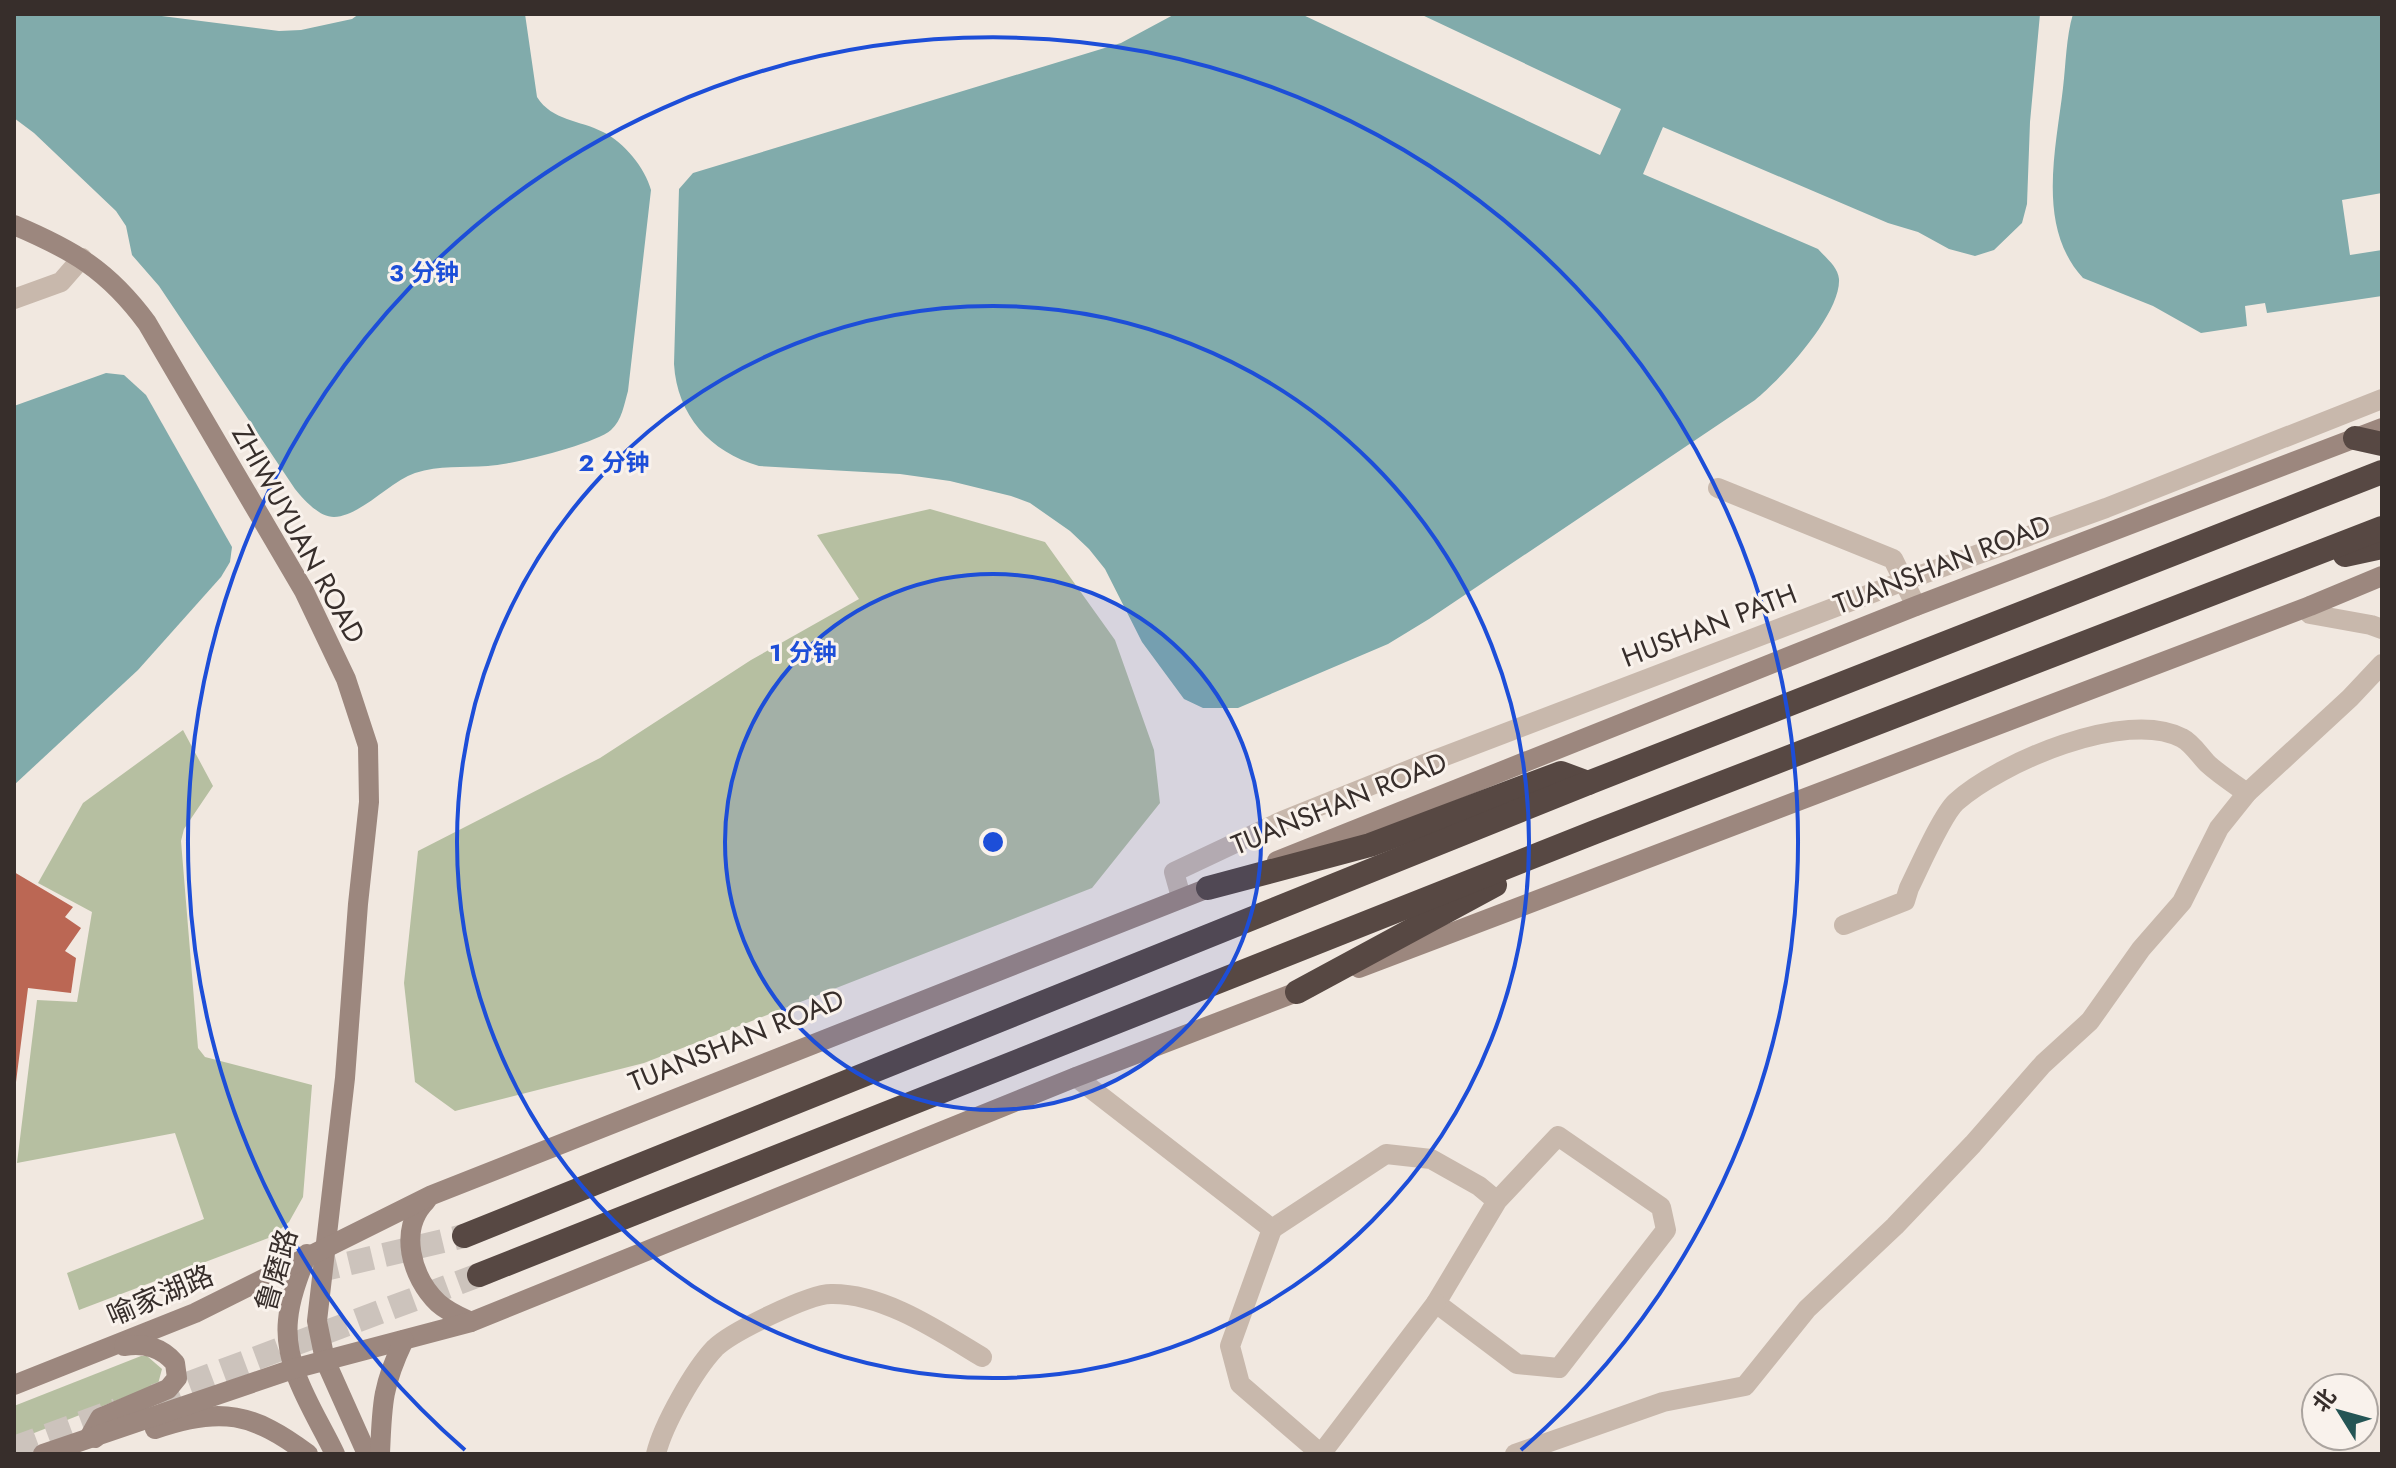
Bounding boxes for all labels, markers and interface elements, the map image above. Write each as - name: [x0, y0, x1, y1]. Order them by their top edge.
- text: 3 分钟: [389, 255, 459, 290]
- street label: ZHIWUYUAN ROAD: [222, 418, 376, 651]
- text: 2 分钟: [579, 445, 649, 480]
- street label: TUANSHAN ROAD: [1828, 504, 2056, 625]
- street label: HUSHAN PATH: [1616, 573, 1803, 678]
- text: 1 分钟: [769, 635, 837, 670]
- street label: TUANSHAN ROAD: [1225, 742, 1453, 865]
- centre of rings: [979, 828, 1007, 856]
- street label: TUANSHAN ROAD: [622, 979, 850, 1102]
- street label: 鲁磨路: [245, 1224, 308, 1316]
- street label: 喻家湖路: [101, 1255, 220, 1336]
- north arrow: [2300, 1372, 2380, 1452]
- text: 北: [2305, 1382, 2343, 1418]

